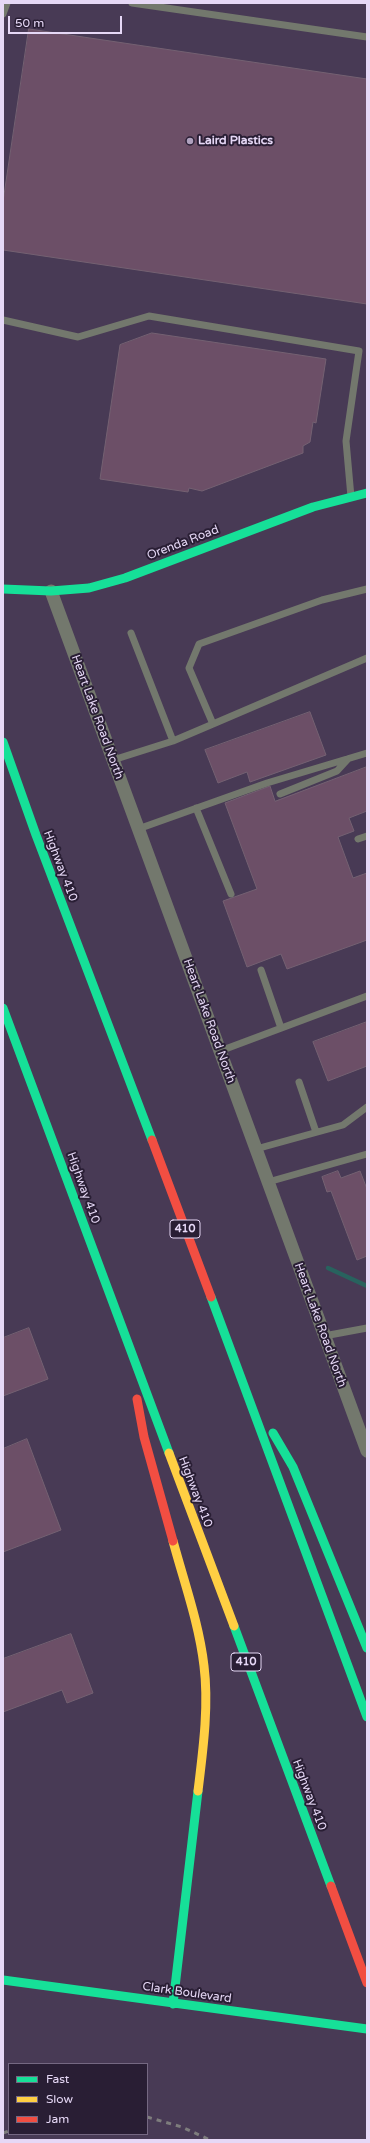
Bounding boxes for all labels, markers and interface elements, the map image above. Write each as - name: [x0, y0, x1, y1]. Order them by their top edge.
- scale bar: [10, 8, 124, 34]
- text: 50 m: [15, 16, 44, 30]
- place label: Laird Plastics: [198, 134, 273, 148]
- marker: Laird Plastics: [185, 136, 195, 146]
- street label: Orenda Road: [145, 523, 221, 563]
- street label: Heart Lake Road North: [68, 653, 126, 781]
- street label: Highway 410: [40, 828, 80, 904]
- street label: Heart Lake Road North: [180, 957, 238, 1085]
- street label: Highway 410: [63, 1150, 103, 1226]
- road number: 410: [170, 1220, 200, 1238]
- street label: Heart Lake Road North: [291, 1261, 349, 1389]
- street label: Highway 410: [175, 1454, 215, 1530]
- road number: 410: [231, 1653, 261, 1671]
- street label: Highway 410: [289, 1757, 329, 1833]
- street label: Clark Boulevard: [141, 1980, 233, 2006]
- legend: [8, 2063, 148, 2135]
- text: Fast: [46, 2072, 69, 2086]
- text: Slow: [46, 2092, 73, 2106]
- text: Jam: [46, 2112, 69, 2126]

